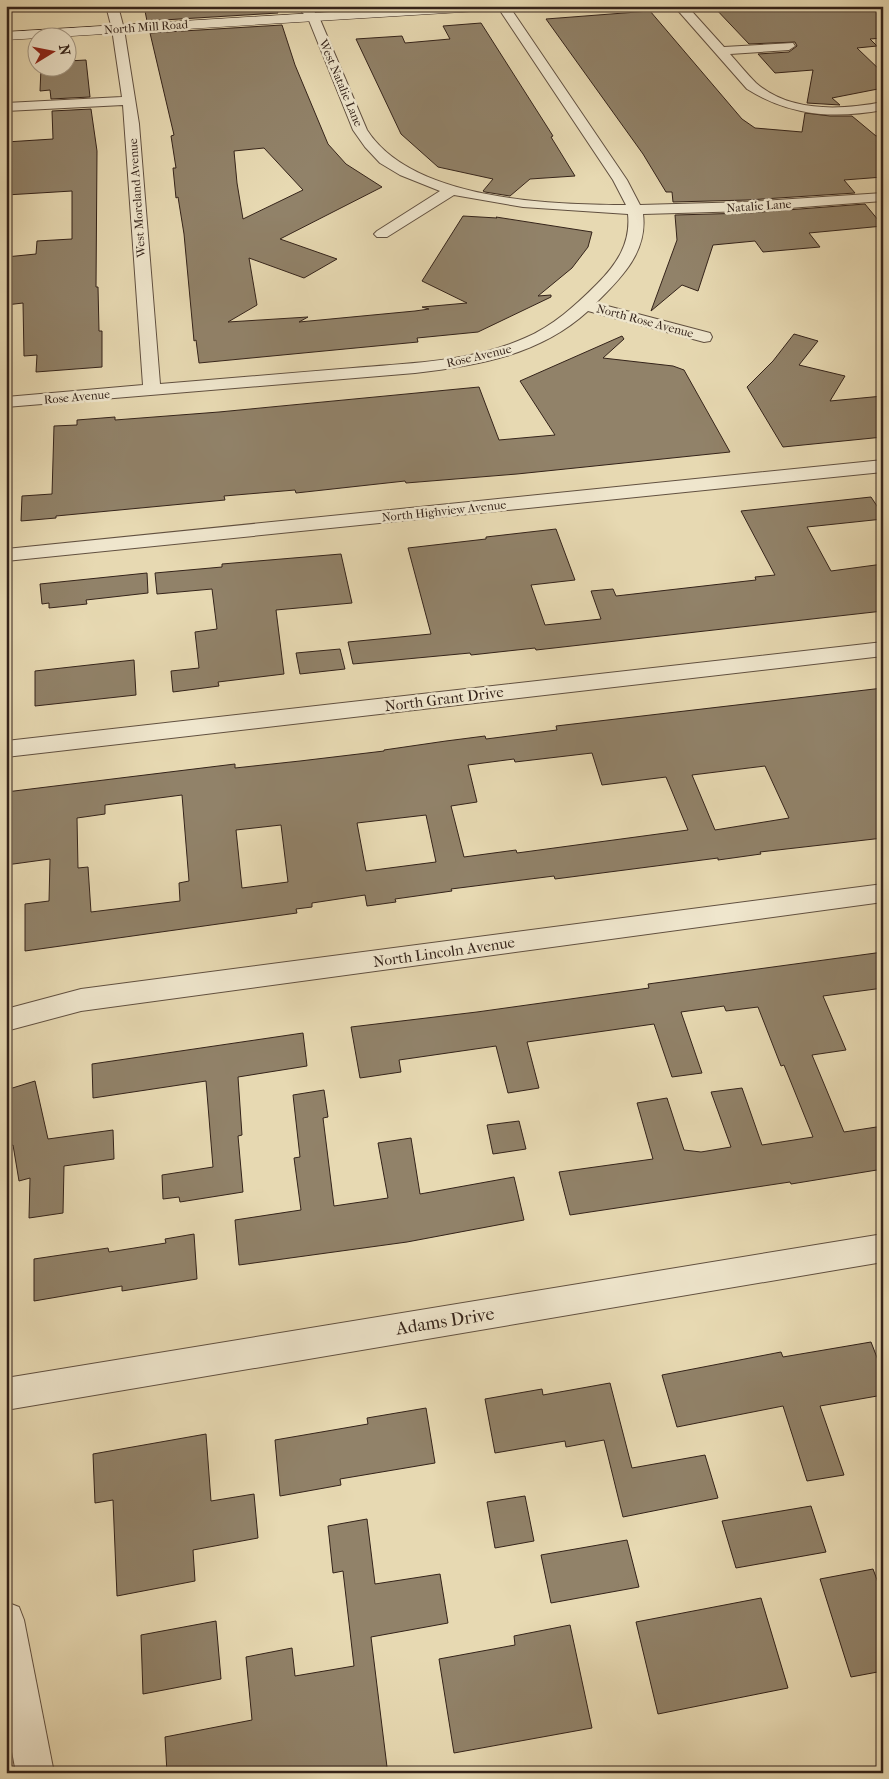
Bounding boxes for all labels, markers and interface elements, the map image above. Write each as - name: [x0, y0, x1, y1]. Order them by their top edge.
- street label: North Mill Road: [104, 17, 189, 37]
- north arrow: [28, 28, 78, 78]
- street label: West Natalie Lane: [316, 36, 366, 129]
- text: N: [55, 43, 74, 57]
- street label: West Moreland Avenue: [126, 138, 148, 259]
- street label: Natalie Lane: [726, 197, 792, 215]
- street label: North Rose Avenue: [595, 301, 695, 341]
- street label: Rose Avenue: [445, 342, 513, 370]
- street label: Rose Avenue: [43, 387, 111, 407]
- street label: North Highview Avenue: [381, 497, 507, 525]
- street label: North Grant Drive: [383, 683, 505, 715]
- street label: North Lincoln Avenue: [372, 933, 516, 971]
- street label: Adams Drive: [393, 1303, 496, 1340]

